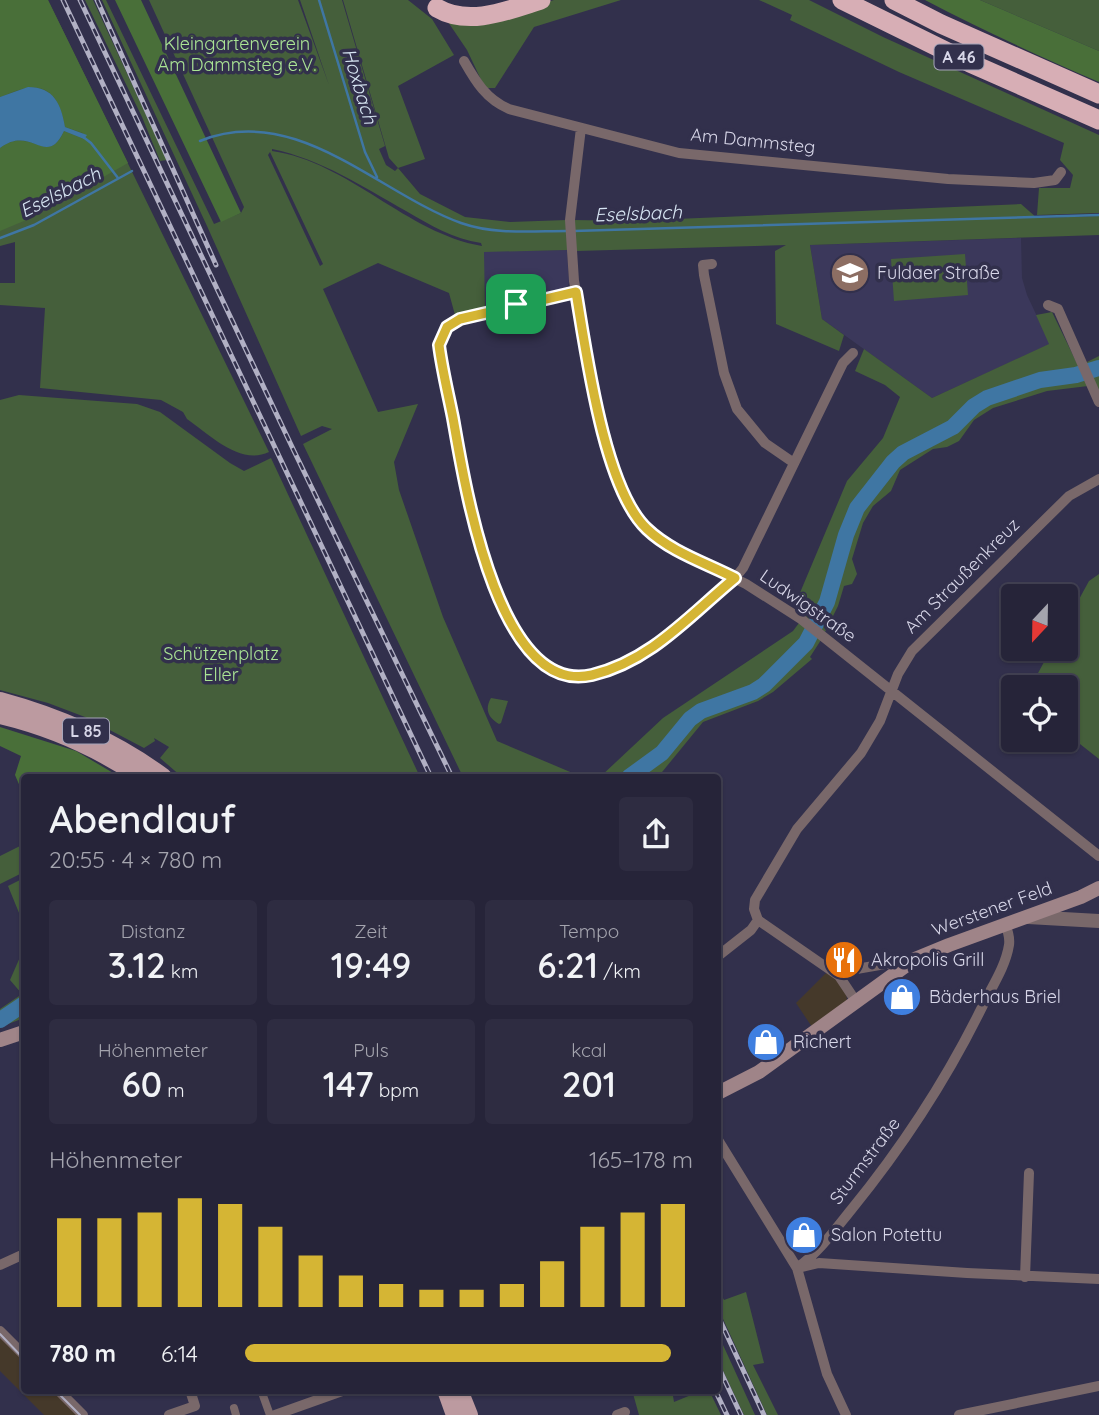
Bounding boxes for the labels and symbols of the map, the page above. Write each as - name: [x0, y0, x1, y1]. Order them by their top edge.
- park label: Kleingartenverein Am Dammsteg e.V.: [158, 32, 317, 76]
- road number: A 46: [934, 44, 984, 69]
- water label: Hoxbach: [337, 45, 383, 128]
- street label: Am Dammsteg: [689, 123, 817, 158]
- water label: Eselsbach: [16, 161, 105, 223]
- water label: Eselsbach: [594, 199, 683, 227]
- school or university icon: Fuldaer Straße: [829, 252, 871, 294]
- place label: Fuldaer Straße: [877, 261, 1000, 284]
- pin: [486, 274, 546, 334]
- street label: Am Straußenkreuz: [899, 513, 1024, 638]
- street label: Ludwigstraße: [756, 564, 861, 647]
- north arrow: [1001, 584, 1078, 662]
- park label: Schützenplatz Eller: [163, 642, 279, 686]
- road number: L 85: [63, 718, 109, 744]
- street label: Werstener Feld: [929, 876, 1055, 941]
- restaurant icon: Akropolis Grill: [823, 939, 865, 981]
- place label: Akropolis Grill: [871, 948, 984, 971]
- shop icon: Bäderhaus Briel: [881, 976, 923, 1018]
- place label: Bäderhaus Briel: [929, 985, 1061, 1008]
- shop icon: Richert: [745, 1021, 787, 1063]
- place label: Richert: [793, 1030, 852, 1053]
- street label: Sturmstraße: [824, 1113, 905, 1209]
- shop icon: Salon Potettu: [783, 1214, 825, 1256]
- place label: Salon Potettu: [831, 1223, 942, 1246]

